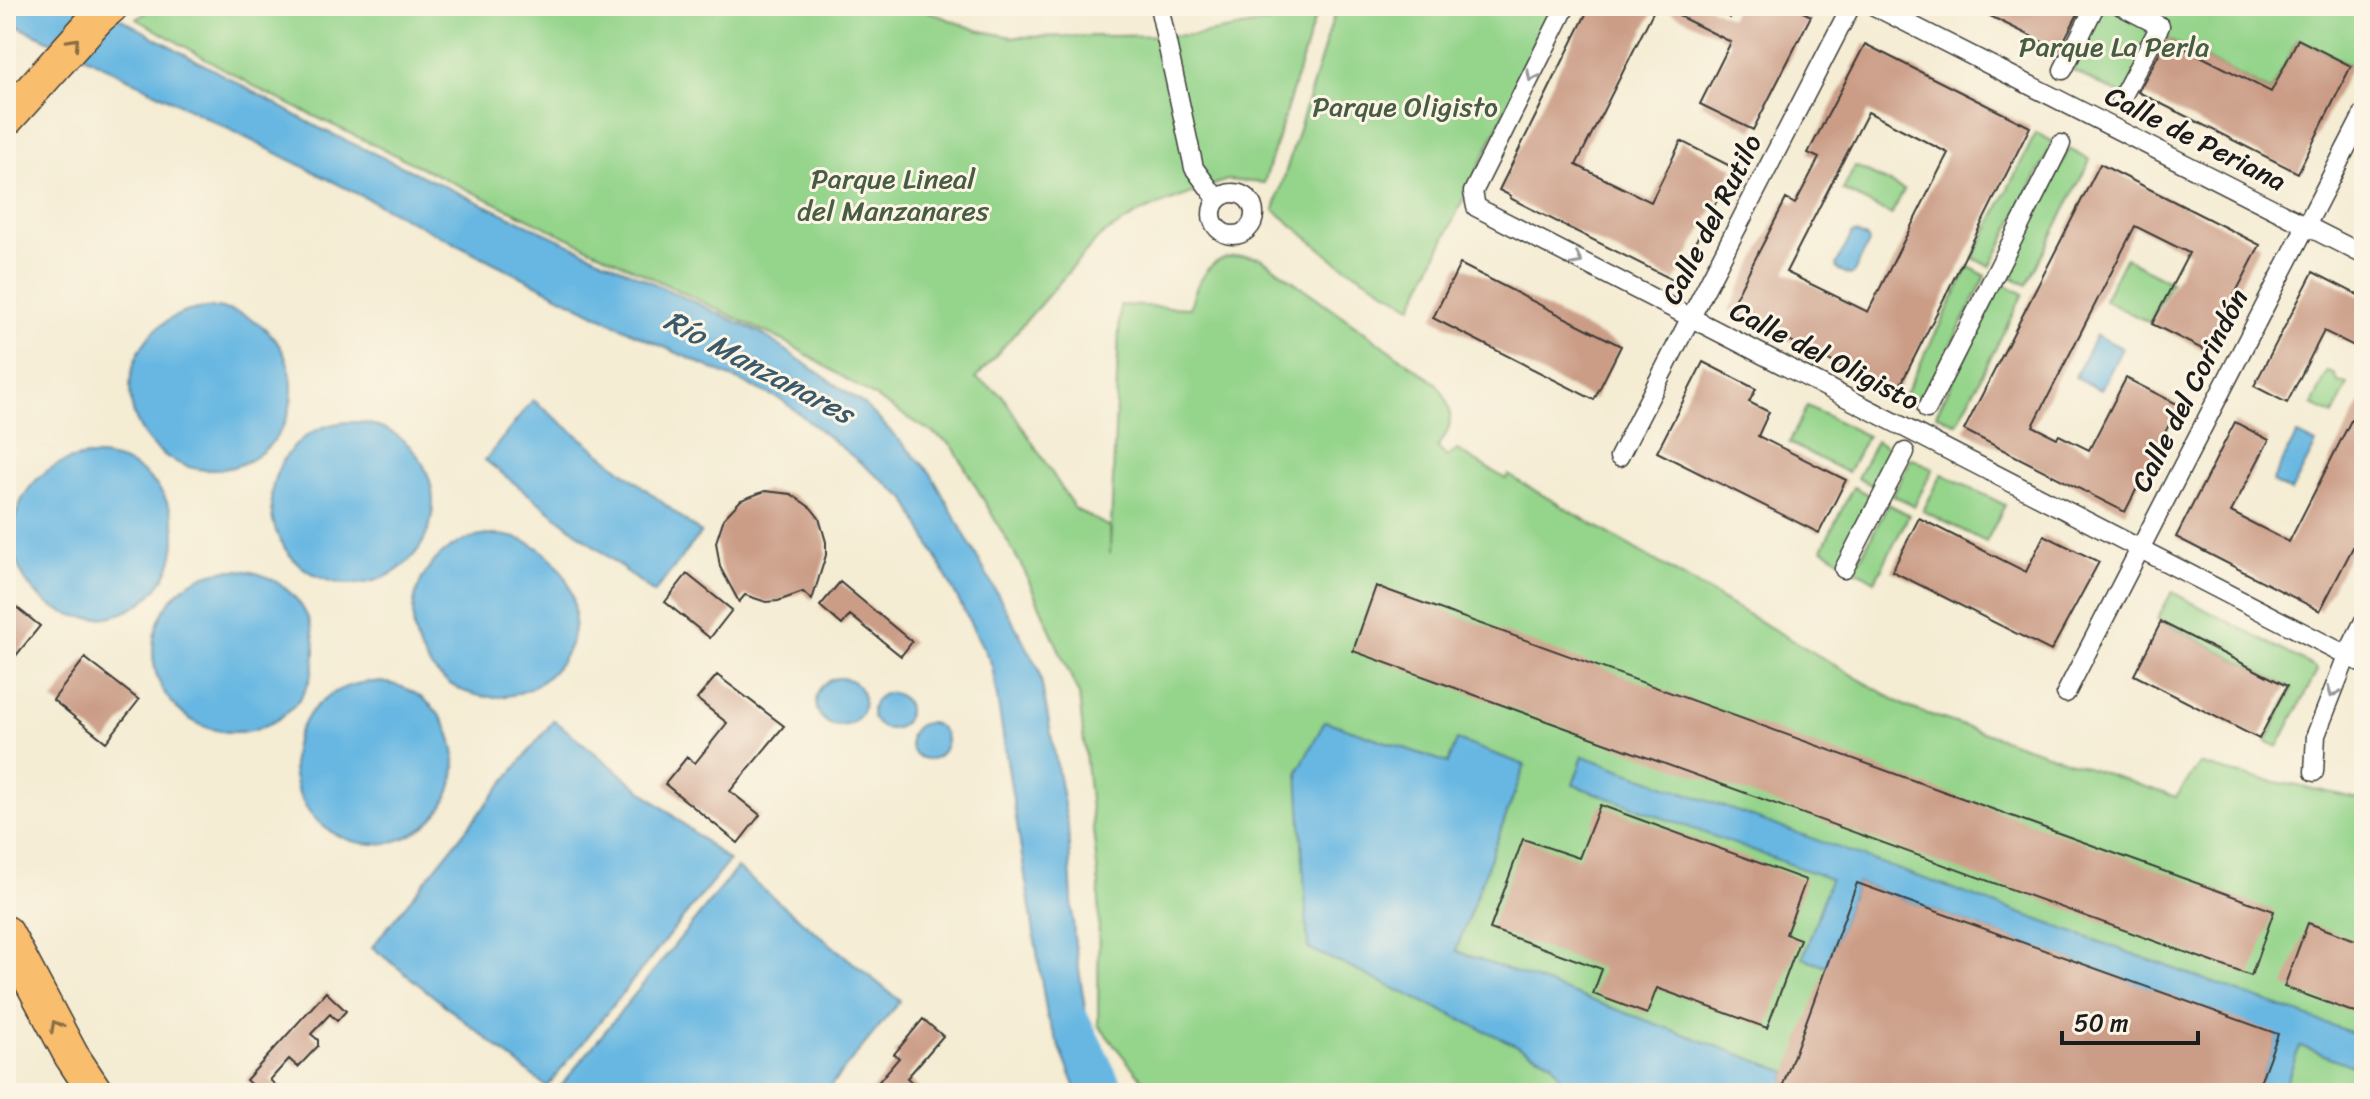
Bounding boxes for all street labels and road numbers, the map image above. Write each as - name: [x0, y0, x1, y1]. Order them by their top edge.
- street label: Calle de Periana: [2096, 72, 2295, 205]
- street label: Calle del Rutilo: [1647, 125, 1776, 313]
- street label: Calle del Corindón: [2117, 280, 2262, 501]
- street label: Calle del Oligisto: [1721, 287, 1928, 424]

